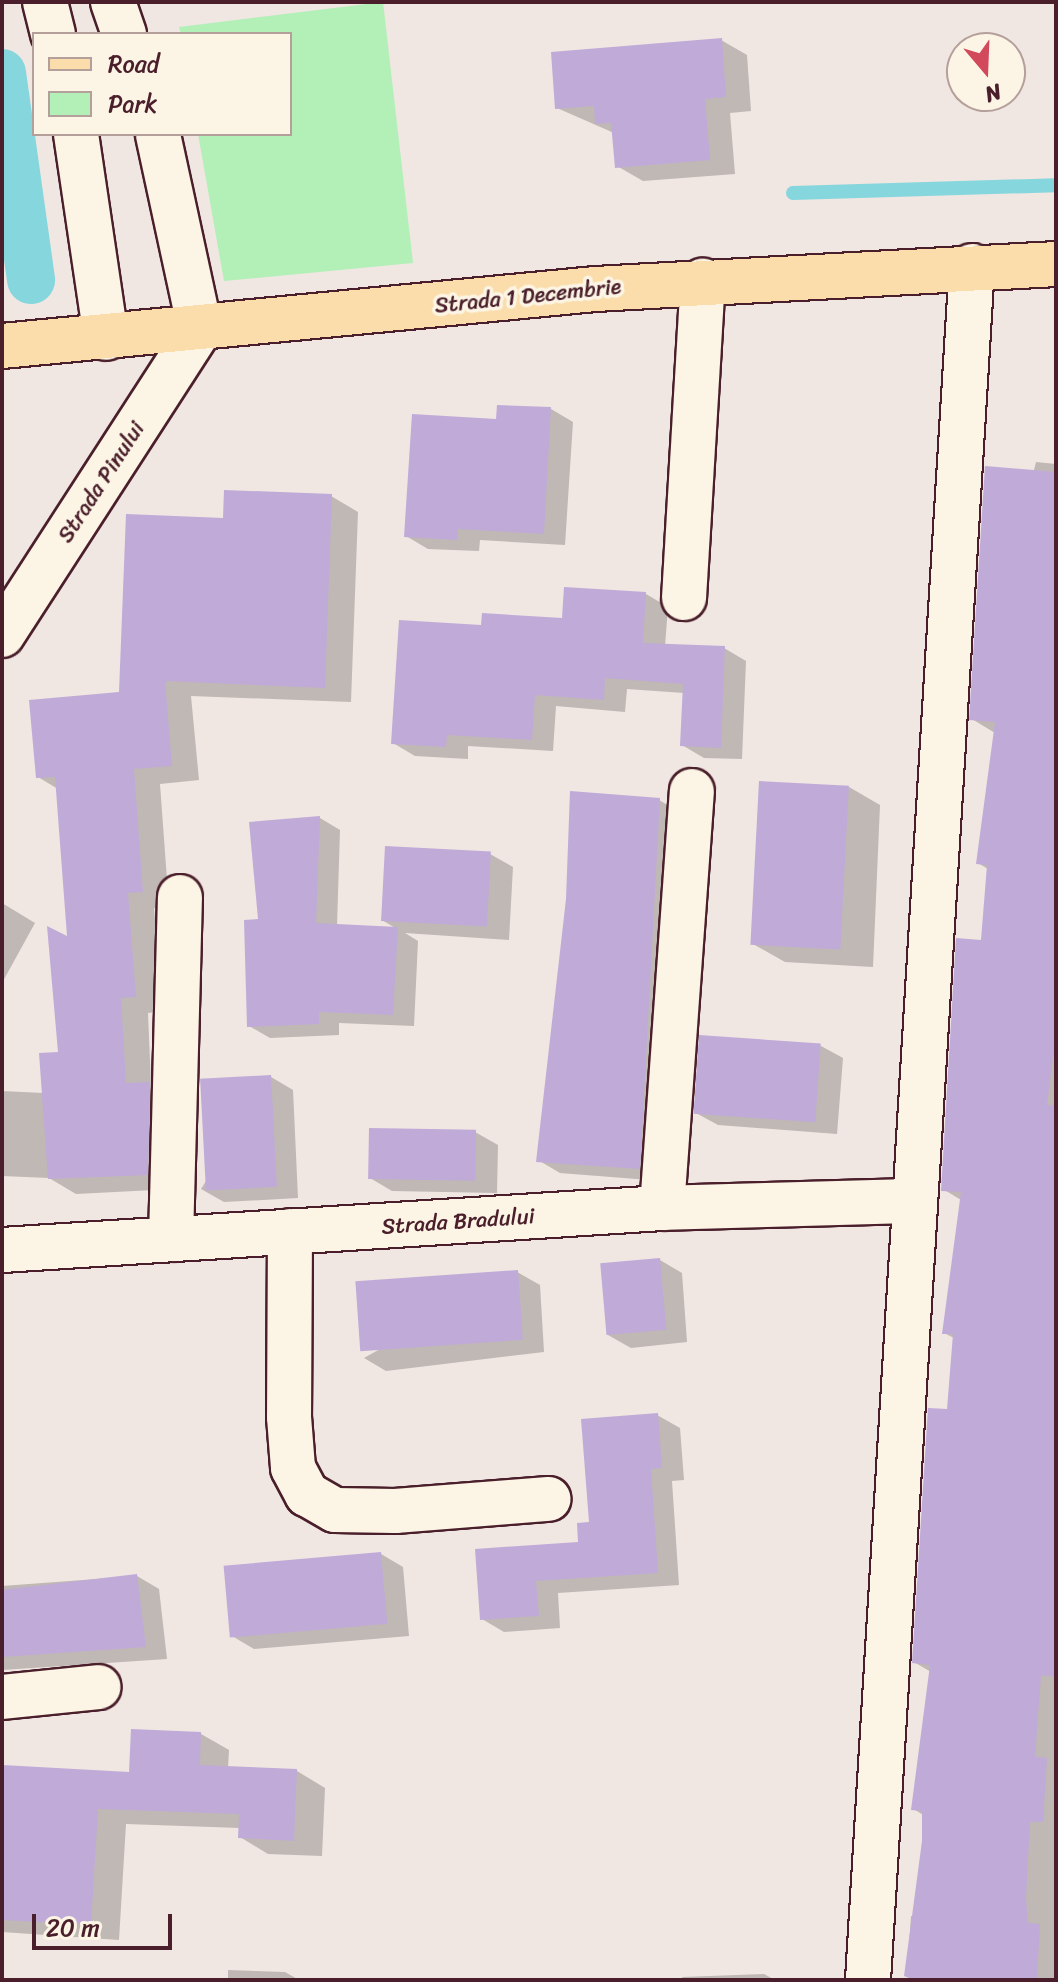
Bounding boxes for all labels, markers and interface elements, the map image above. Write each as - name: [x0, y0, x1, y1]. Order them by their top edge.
- legend: [32, 32, 292, 136]
- north arrow: [946, 32, 1026, 112]
- text: Road: [108, 43, 159, 85]
- text: N: [980, 72, 1007, 114]
- text: Park: [108, 83, 157, 125]
- street label: Strada 1 Decembrie: [433, 273, 623, 319]
- street label: Strada Pinului: [52, 416, 150, 548]
- street label: Strada Bradului: [381, 1202, 535, 1240]
- scale bar: [36, 1898, 176, 1948]
- text: 20 m: [46, 1907, 100, 1949]

